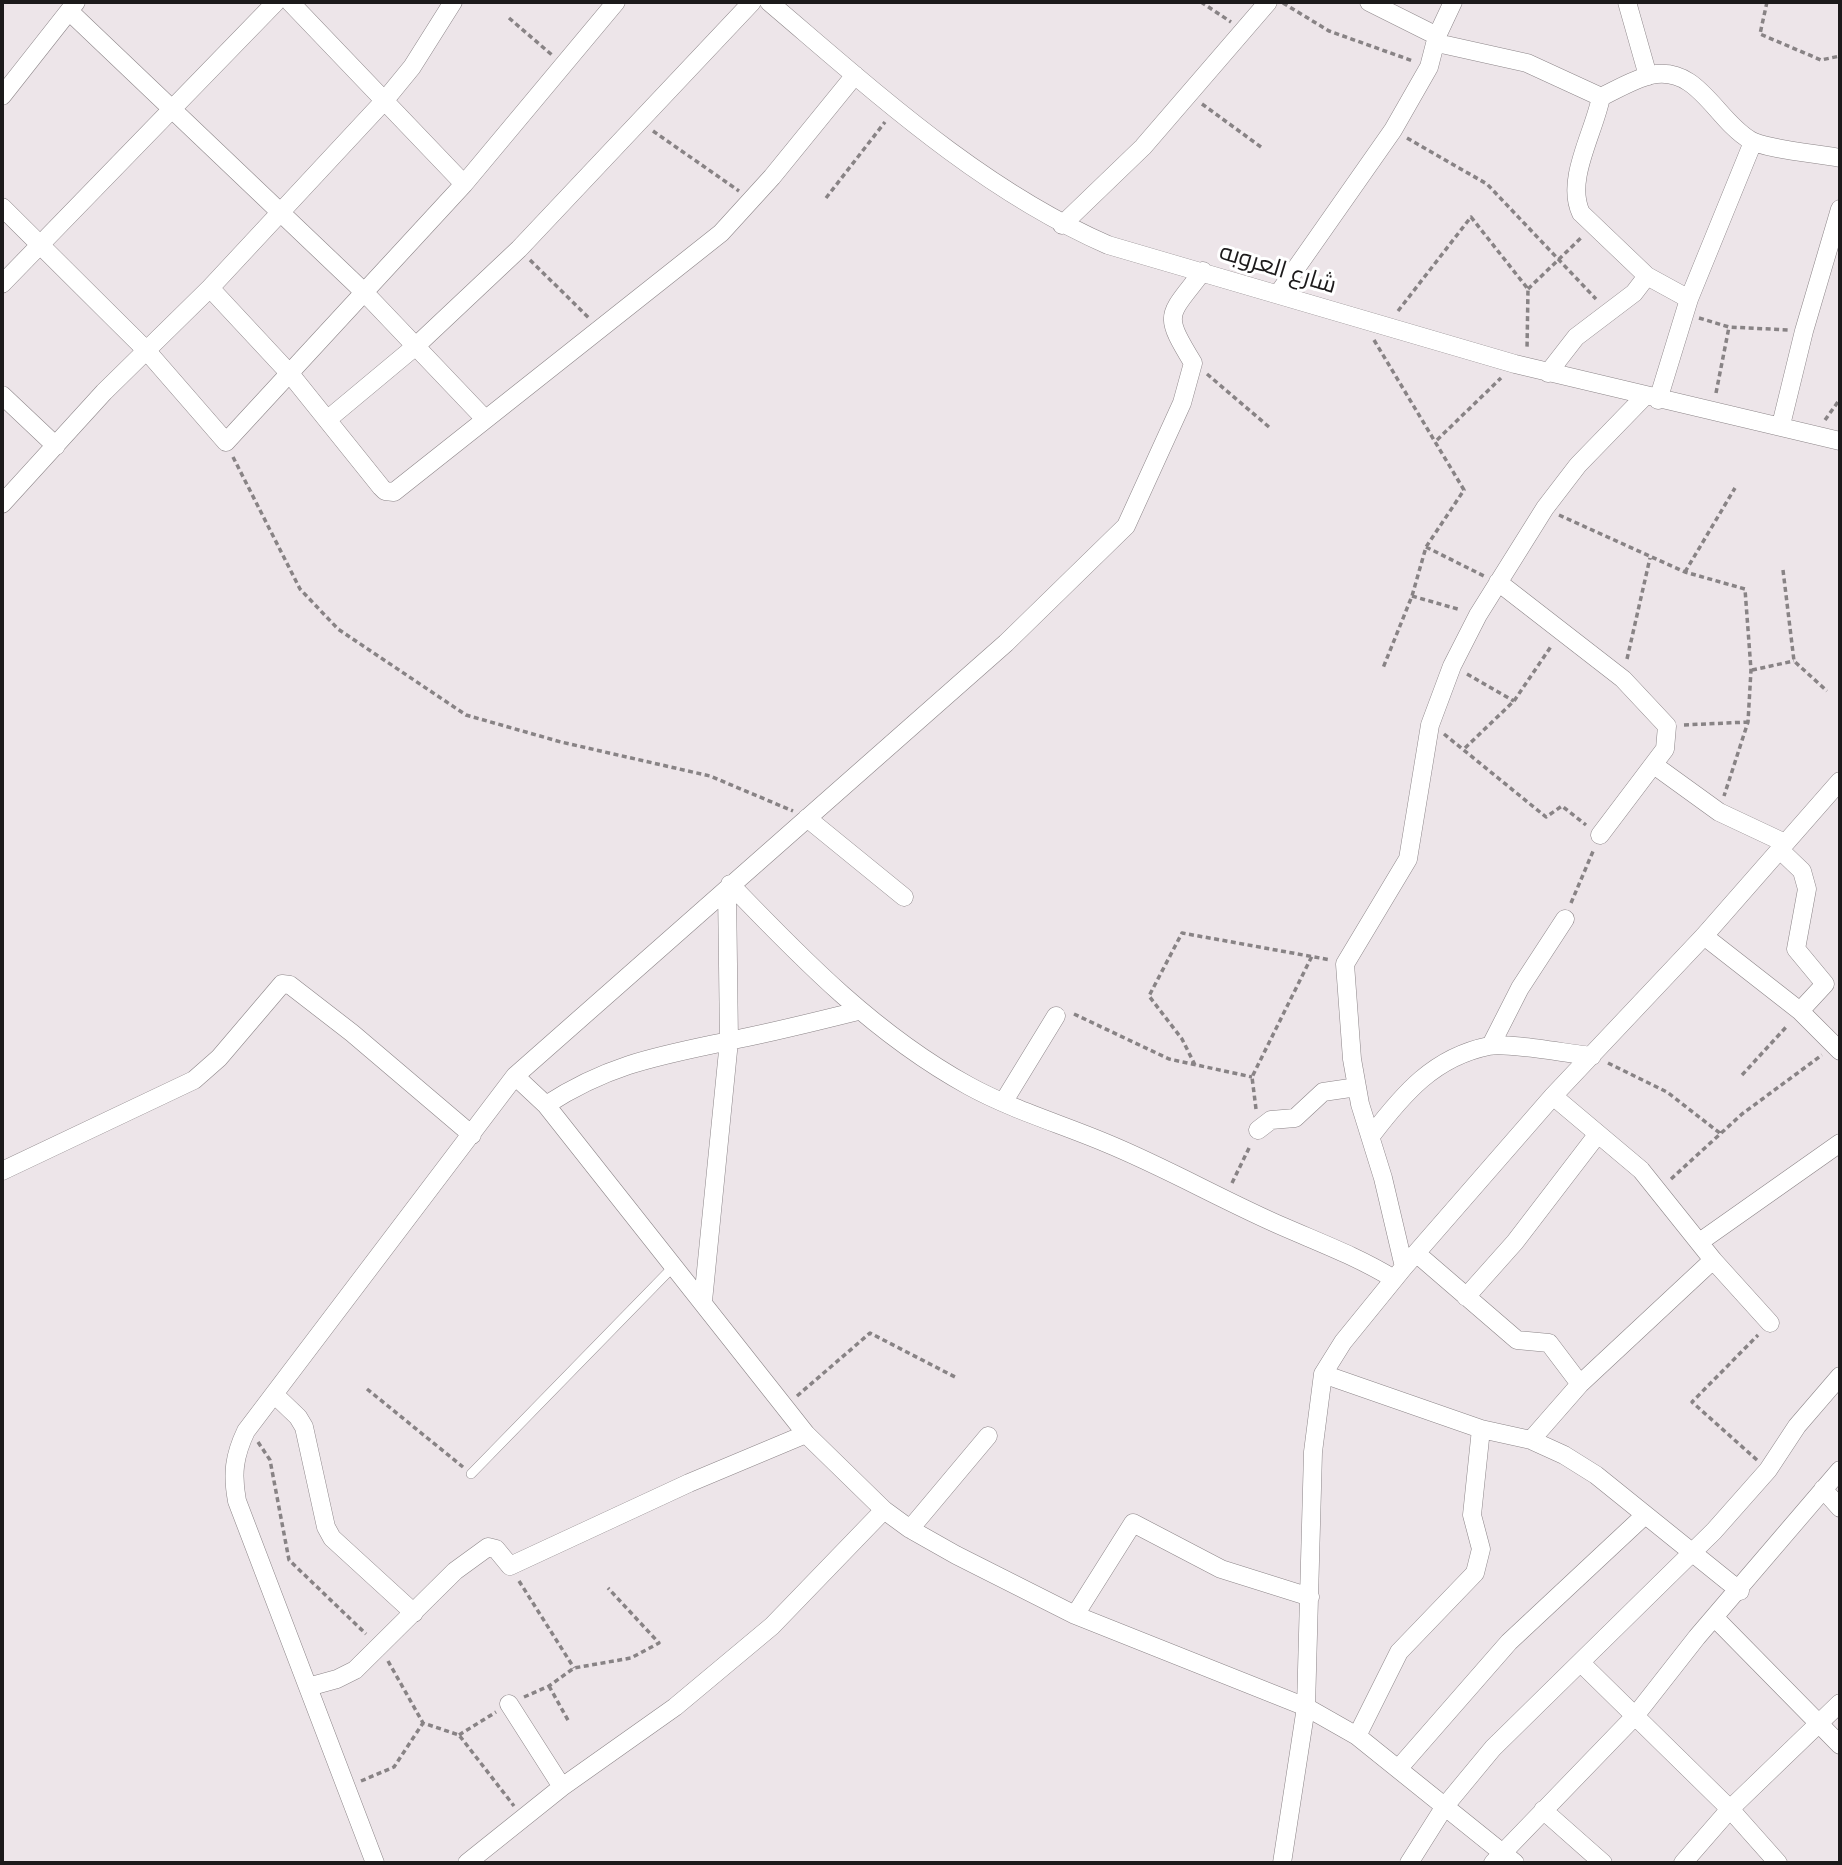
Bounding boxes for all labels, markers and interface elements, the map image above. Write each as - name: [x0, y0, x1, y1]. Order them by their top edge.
- street label: شارع العروبه: [1216, 237, 1340, 299]

